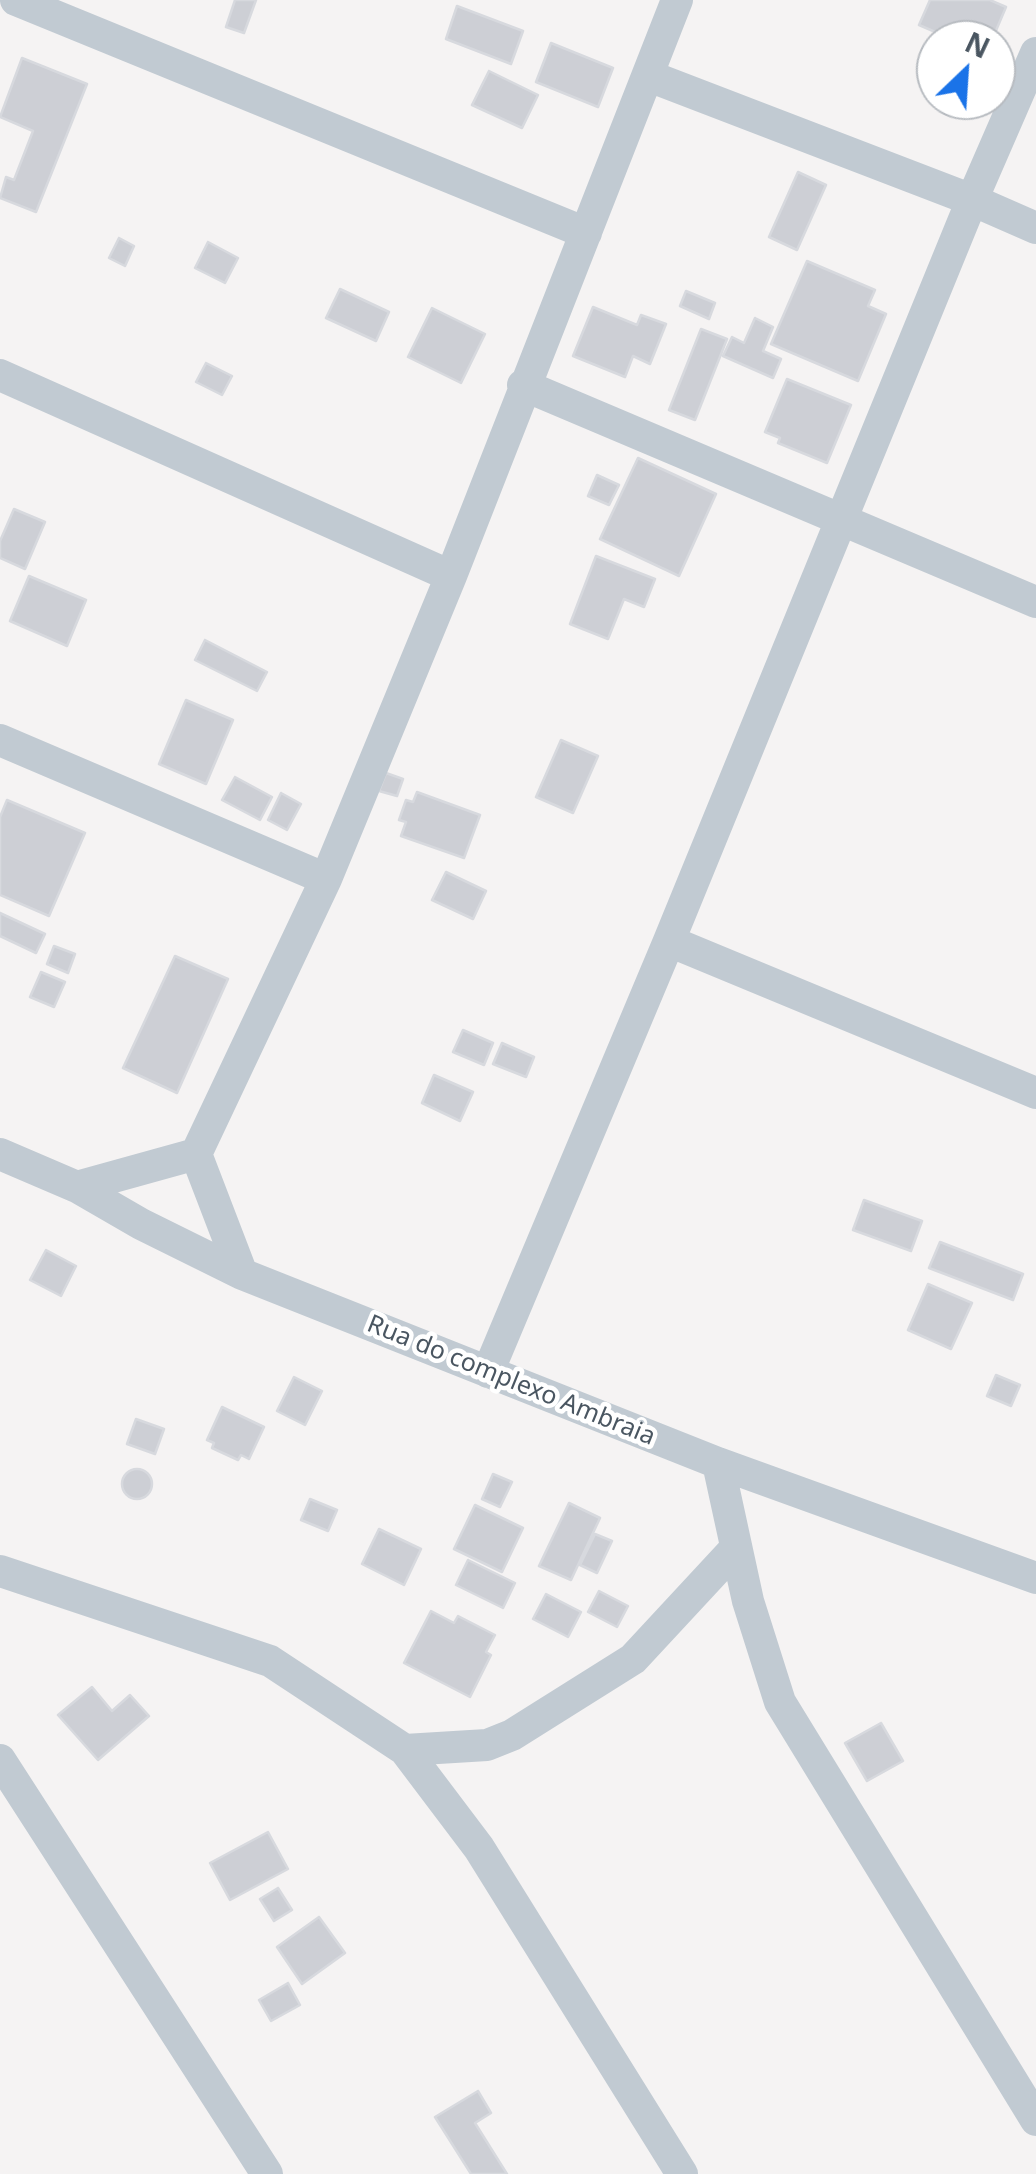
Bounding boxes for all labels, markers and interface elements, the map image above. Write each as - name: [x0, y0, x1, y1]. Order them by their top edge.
- north arrow: [916, 20, 1016, 120]
- text: N: [959, 23, 996, 67]
- street label: Rua do complexo Ambraia: [363, 1309, 659, 1453]

